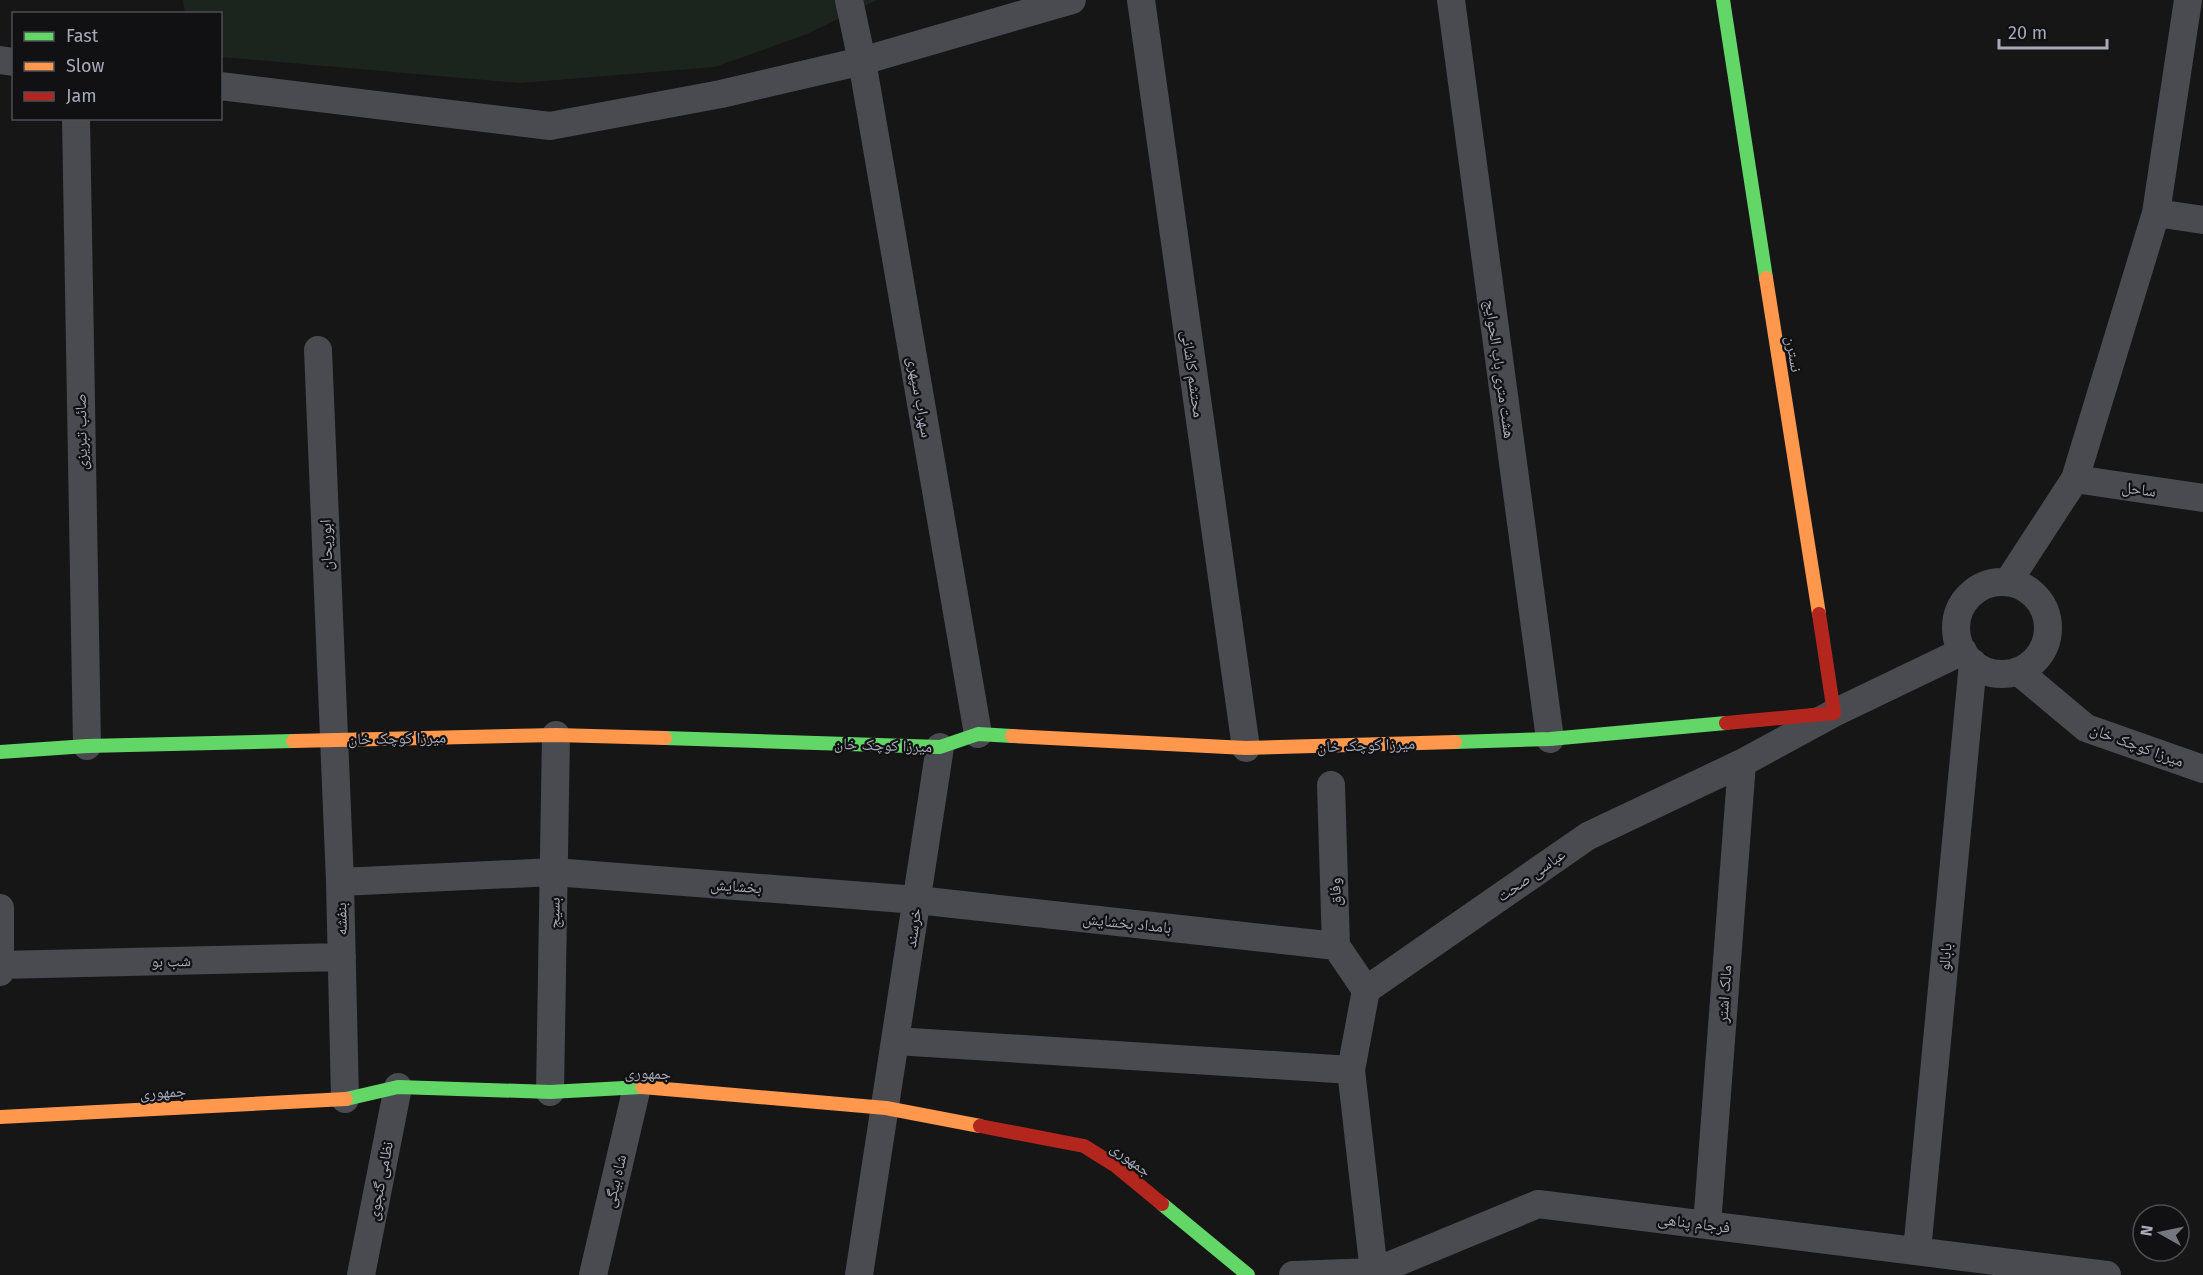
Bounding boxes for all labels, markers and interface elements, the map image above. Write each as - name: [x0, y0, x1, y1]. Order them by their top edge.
- legend: [12, 12, 222, 120]
- scale bar: [1999, 12, 2107, 50]
- text: 20 m: [2008, 22, 2047, 44]
- text: Fast: [66, 25, 99, 47]
- text: Slow: [66, 55, 105, 77]
- text: Jam: [66, 85, 97, 107]
- street label: هشت متری باب الحوایج: [1480, 298, 1519, 440]
- street label: محتشم کاشانی: [1177, 329, 1209, 419]
- street label: نسترن: [1781, 334, 1806, 374]
- street label: سهراب سپهری: [903, 355, 936, 439]
- street label: صائب تبریزی: [71, 393, 92, 471]
- street label: ساحل: [2121, 477, 2157, 502]
- street label: ابوریحان: [316, 519, 337, 571]
- street label: میرزا کوچک خان: [2087, 719, 2186, 772]
- street label: میرزا کوچک خان: [348, 728, 446, 749]
- street label: میرزا کوچک خان: [834, 734, 932, 757]
- street label: میرزا کوچک خان: [1317, 734, 1415, 757]
- street label: عباسی صحت: [1493, 845, 1569, 906]
- street label: بخشایش: [710, 875, 762, 898]
- street label: وفاق: [1325, 877, 1346, 907]
- street label: بسیج: [544, 897, 565, 929]
- street label: بنفشه: [331, 902, 351, 936]
- street label: خرسند: [901, 907, 925, 949]
- street label: بامداد بخشایش: [1081, 909, 1172, 938]
- street label: بابالو: [1934, 942, 1956, 972]
- street label: شب بو: [151, 951, 191, 971]
- street label: مالک اشتر: [1712, 964, 1735, 1025]
- street label: جمهوری: [624, 1063, 672, 1084]
- street label: جمهوری: [139, 1081, 187, 1104]
- street label: جمهوری: [1106, 1137, 1155, 1181]
- street label: نظامی گنجوی: [363, 1140, 398, 1222]
- street label: شاه بیگی: [600, 1153, 631, 1210]
- north arrow: [2131, 1203, 2191, 1263]
- street label: فرجام پناهی: [1657, 1209, 1731, 1238]
- text: N: [2136, 1224, 2157, 1237]

